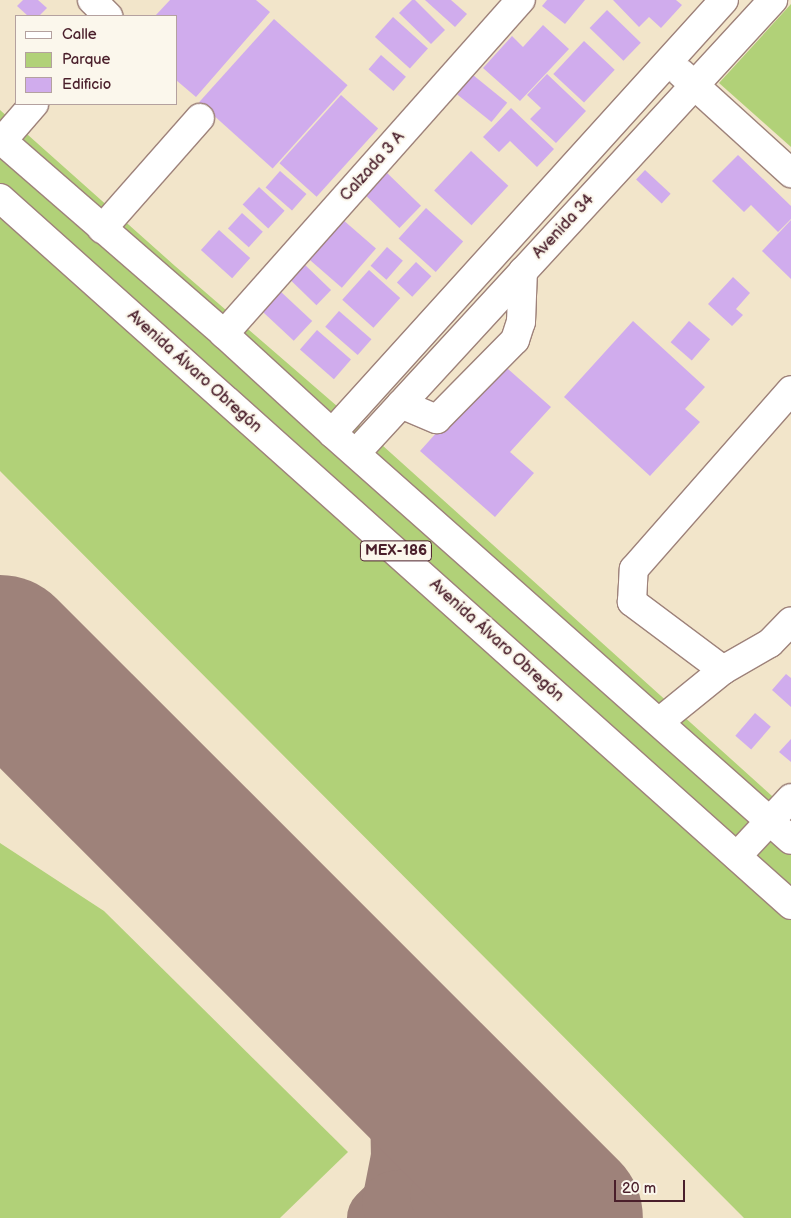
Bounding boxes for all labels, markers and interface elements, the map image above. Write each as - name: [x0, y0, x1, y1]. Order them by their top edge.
- legend: [15, 15, 178, 105]
- text: Calle: [62, 25, 97, 44]
- text: Parque: [62, 50, 110, 69]
- text: Edificio: [62, 75, 111, 94]
- street label: Calzada 3 A: [337, 128, 409, 206]
- street label: Avenida 34: [529, 191, 599, 263]
- street label: Avenida Álvaro Obregón: [123, 307, 265, 437]
- road number: MEX-186: [360, 538, 432, 564]
- street label: Avenida Álvaro Obregón: [425, 576, 567, 706]
- scale bar: [616, 1170, 687, 1202]
- text: 20 m: [622, 1179, 656, 1198]

